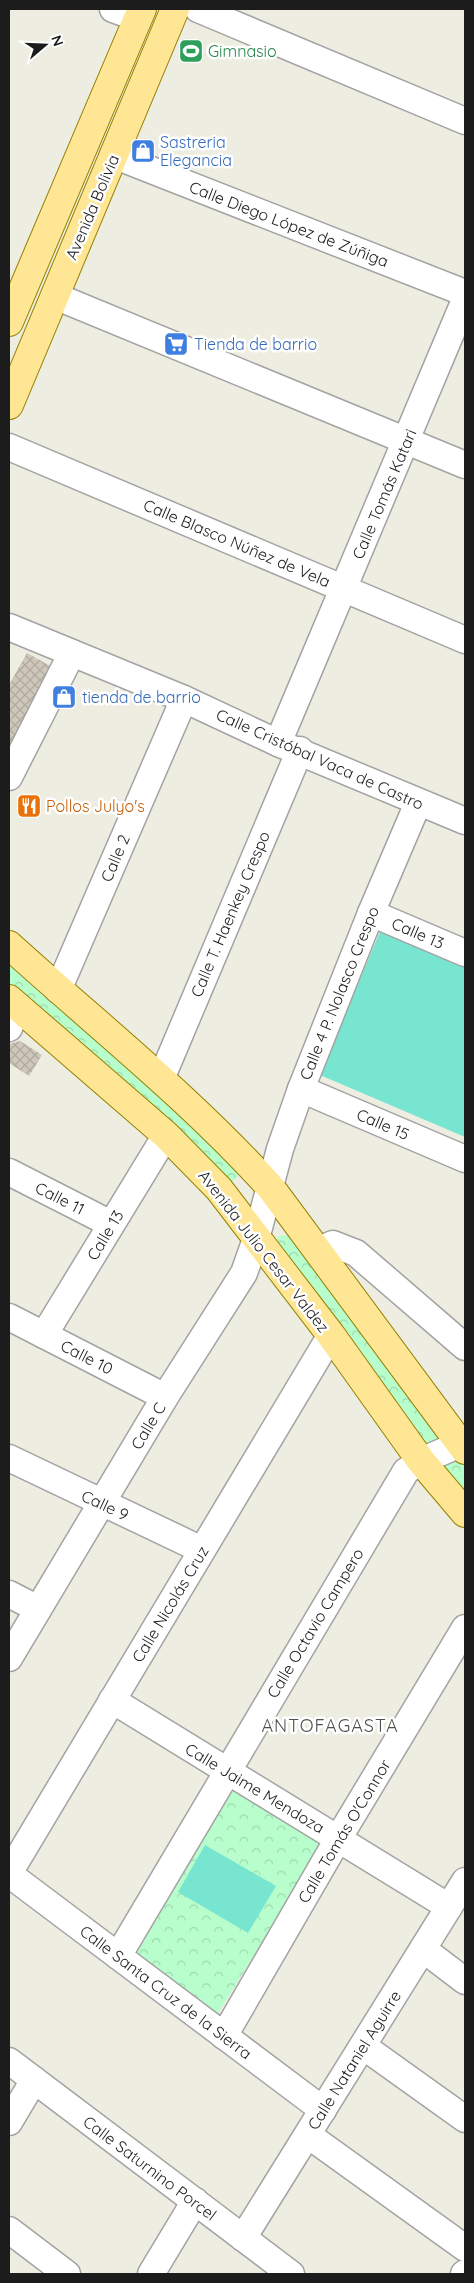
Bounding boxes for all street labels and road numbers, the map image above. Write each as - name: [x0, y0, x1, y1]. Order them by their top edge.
- street label: Avenida Bolivia: [61, 151, 123, 263]
- street label: Calle Diego López de Zúñiga: [186, 177, 392, 271]
- street label: Calle Tomás Katari: [348, 426, 420, 562]
- street label: Calle Blasco Núñez de Vela: [140, 494, 334, 592]
- street label: Calle Cristóbal Vaca de Castro: [213, 704, 427, 814]
- street label: Calle T. Haenkey Crespo: [186, 828, 274, 1000]
- street label: Calle 2: [96, 831, 134, 885]
- street label: Calle 4 P. Nolasco Crespo: [295, 903, 383, 1083]
- street label: Calle 13: [389, 913, 447, 953]
- street label: Calle 15: [354, 1104, 412, 1144]
- street label: Avenida Julio Cesar Valdez: [194, 1166, 334, 1336]
- street label: Calle 11: [32, 1177, 88, 1219]
- street label: Calle 13: [82, 1206, 128, 1264]
- street label: Calle 10: [57, 1335, 117, 1379]
- street label: Calle C: [126, 1399, 170, 1453]
- street label: Calle 9: [78, 1485, 132, 1525]
- street label: Calle Nicolás Cruz: [127, 1542, 213, 1666]
- street label: Calle Octavio Campero: [262, 1544, 368, 1702]
- street label: Calle Jaime Mendoza: [182, 1738, 328, 1838]
- street label: Calle Tomás O'Connor: [293, 1756, 395, 1906]
- street label: Calle Santa Cruz de la Sierra: [76, 1921, 256, 2063]
- street label: Calle Nataniel Aguirre: [303, 1987, 405, 2133]
- street label: Calle Saturnino Porcel: [79, 2111, 221, 2225]

